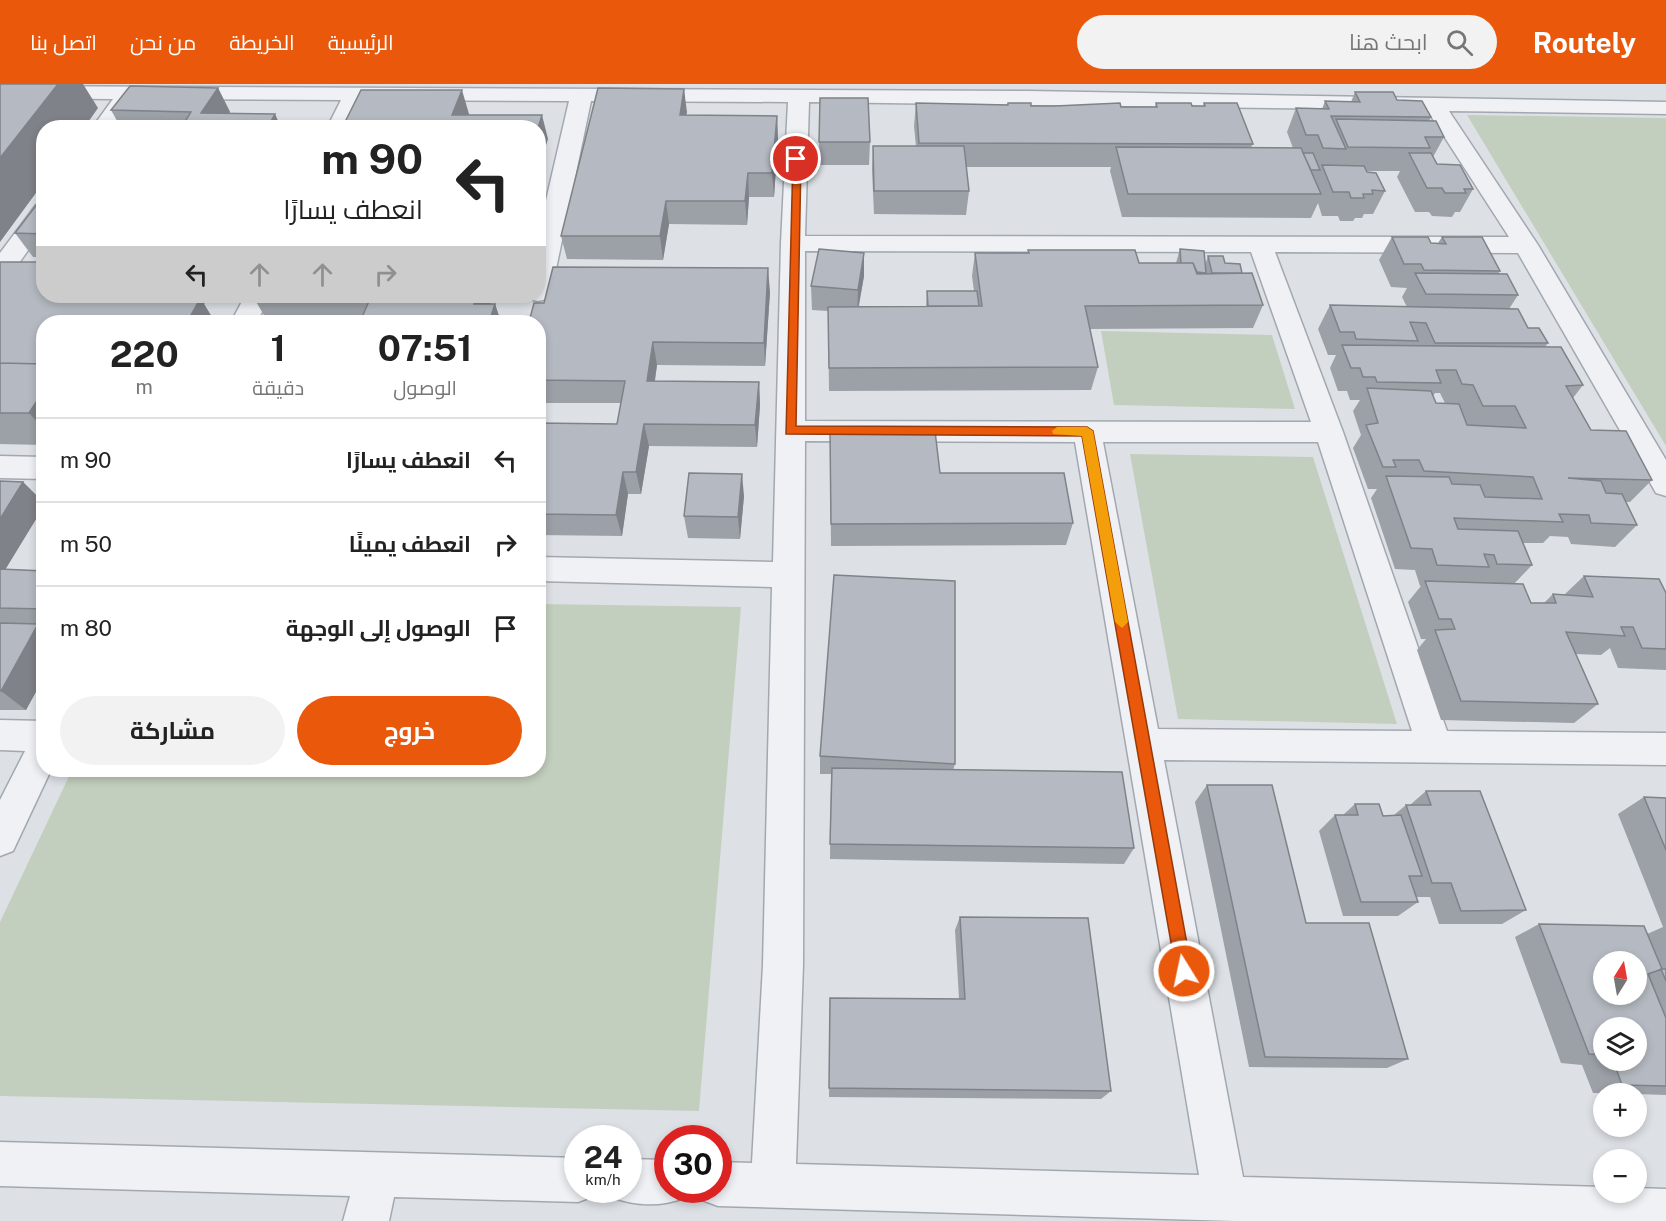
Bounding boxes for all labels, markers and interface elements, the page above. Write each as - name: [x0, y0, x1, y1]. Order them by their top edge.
- search box: [1077, 15, 1497, 69]
- icon: search: [1443, 26, 1476, 59]
- text: Routely: [1533, 26, 1636, 59]
- text: ابحث هنا: [1349, 29, 1428, 55]
- text: اتصل بنا: [30, 30, 97, 55]
- text: من نحن: [130, 30, 196, 55]
- text: الخريطة: [229, 30, 295, 55]
- text: الرئيسية: [328, 30, 394, 55]
- pin: [770, 133, 821, 184]
- text: 90 m: [321, 134, 423, 183]
- icon: arrive: [779, 142, 812, 175]
- icon: left: [444, 144, 522, 222]
- text: انعطف يسارًا: [283, 193, 423, 225]
- icon: left: [180, 258, 213, 291]
- icon: ahead: [243, 258, 276, 291]
- icon: ahead: [306, 258, 339, 291]
- icon: right: [369, 258, 402, 291]
- text: 1: [270, 327, 286, 369]
- text: 07:51: [378, 327, 472, 369]
- text: 220: [110, 333, 179, 375]
- text: m: [135, 375, 153, 399]
- text: دقيقة: [252, 376, 304, 400]
- text: الوصول: [393, 376, 457, 400]
- icon: left: [489, 444, 522, 477]
- text: 90 m: [60, 447, 111, 473]
- text: انعطف يسارًا: [346, 447, 471, 473]
- icon: right: [489, 528, 522, 561]
- text: 50 m: [60, 531, 112, 557]
- text: انعطف يمينًا: [349, 531, 471, 557]
- icon: arrive: [489, 612, 522, 645]
- text: 80 m: [60, 615, 112, 641]
- text: الوصول إلى الوجهة: [286, 615, 471, 641]
- button: مشاركة: [60, 696, 285, 765]
- button: خروج: [297, 696, 522, 765]
- position arrow: [1152, 939, 1216, 1003]
- north arrow: [1593, 951, 1647, 1005]
- map controls: [1593, 951, 1647, 1203]
- button: layers: [1593, 1017, 1647, 1071]
- button: +: [1593, 1083, 1647, 1137]
- speed limit sign: 30: [654, 1125, 732, 1203]
- text: 24: [584, 1139, 622, 1175]
- button: −: [1593, 1149, 1647, 1203]
- text: km/h: [585, 1171, 621, 1188]

